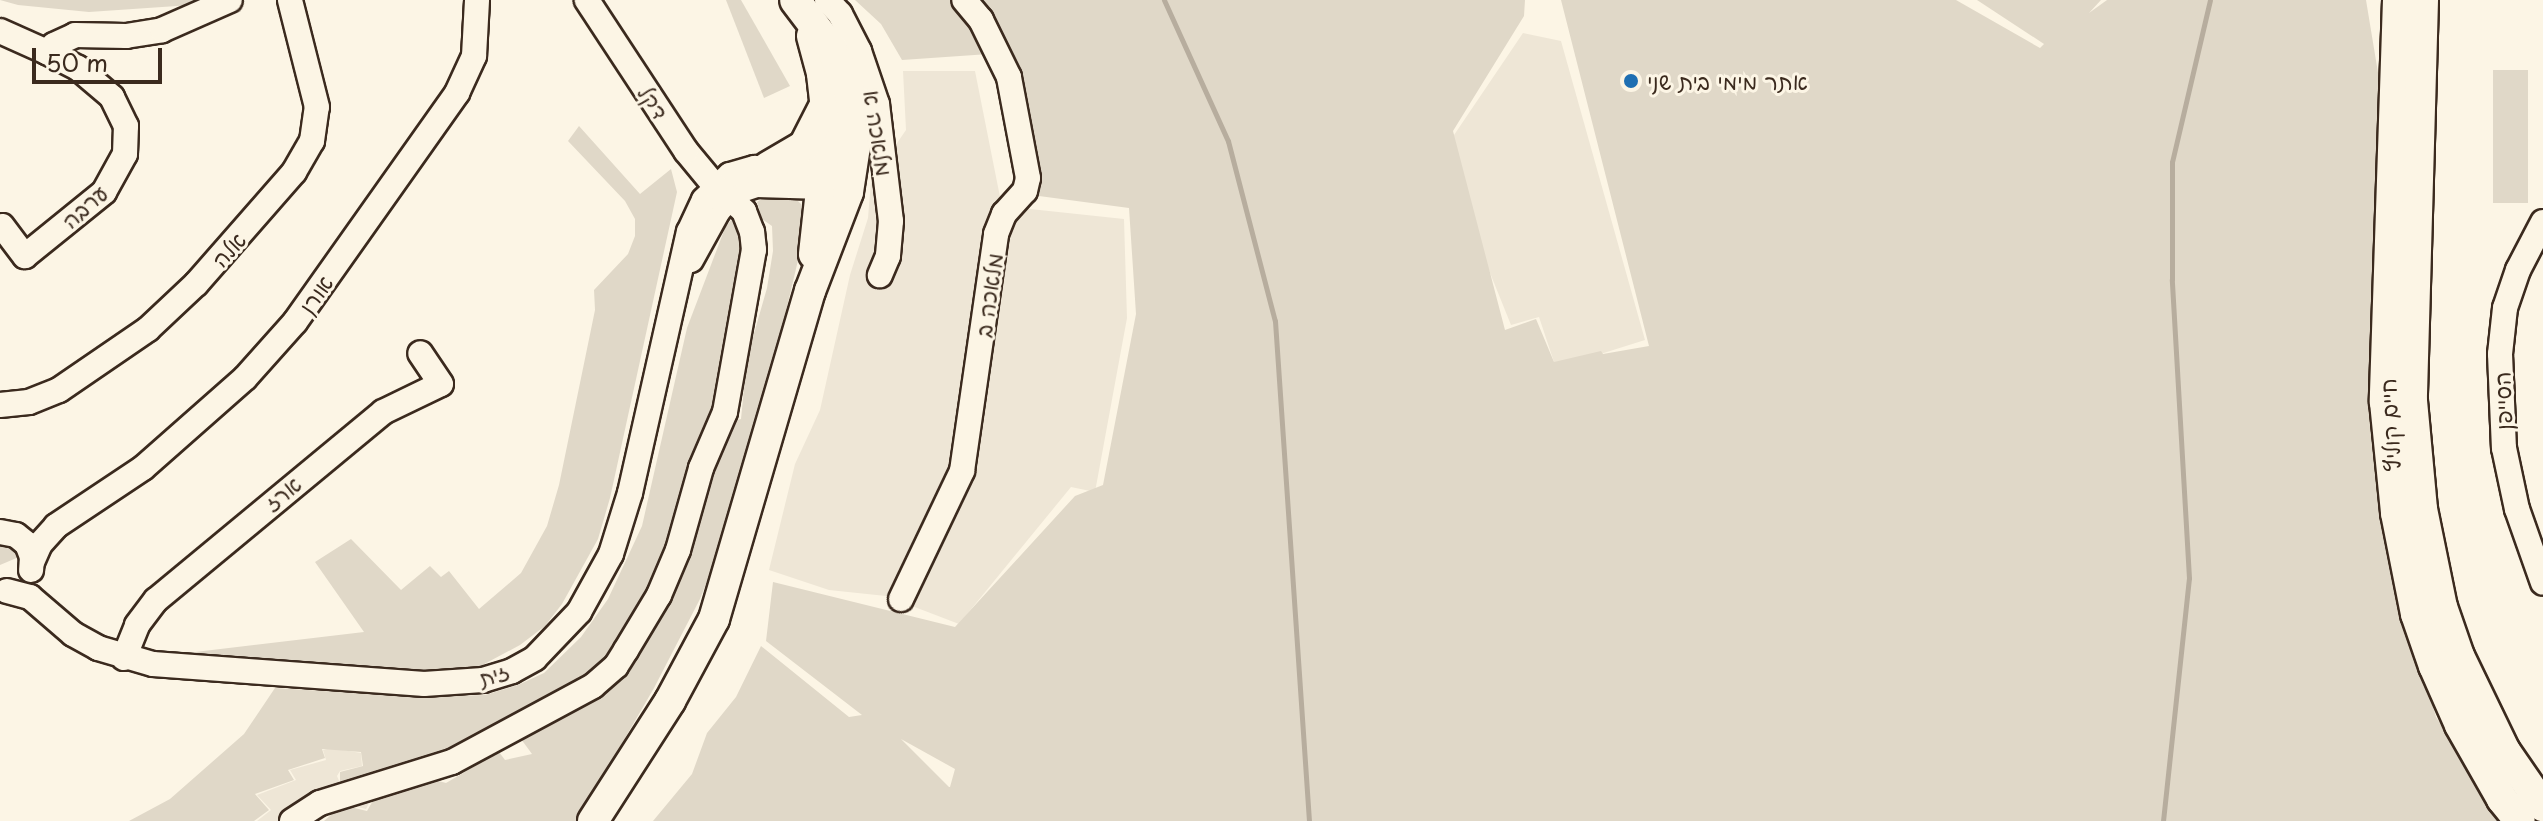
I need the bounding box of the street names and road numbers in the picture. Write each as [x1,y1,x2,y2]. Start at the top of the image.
street label: דקל [633,80,675,124]
street label: מלאכה א [859,88,899,178]
street label: ערבה [56,179,112,233]
street label: אלה [206,226,250,272]
street label: מלאכה ב [969,251,1007,339]
street label: אורן [293,270,337,318]
street label: הסייפן [2488,371,2516,431]
street label: חיים קוליץ [2373,378,2405,472]
street label: ארז [258,470,306,516]
street label: זית [476,657,512,691]

